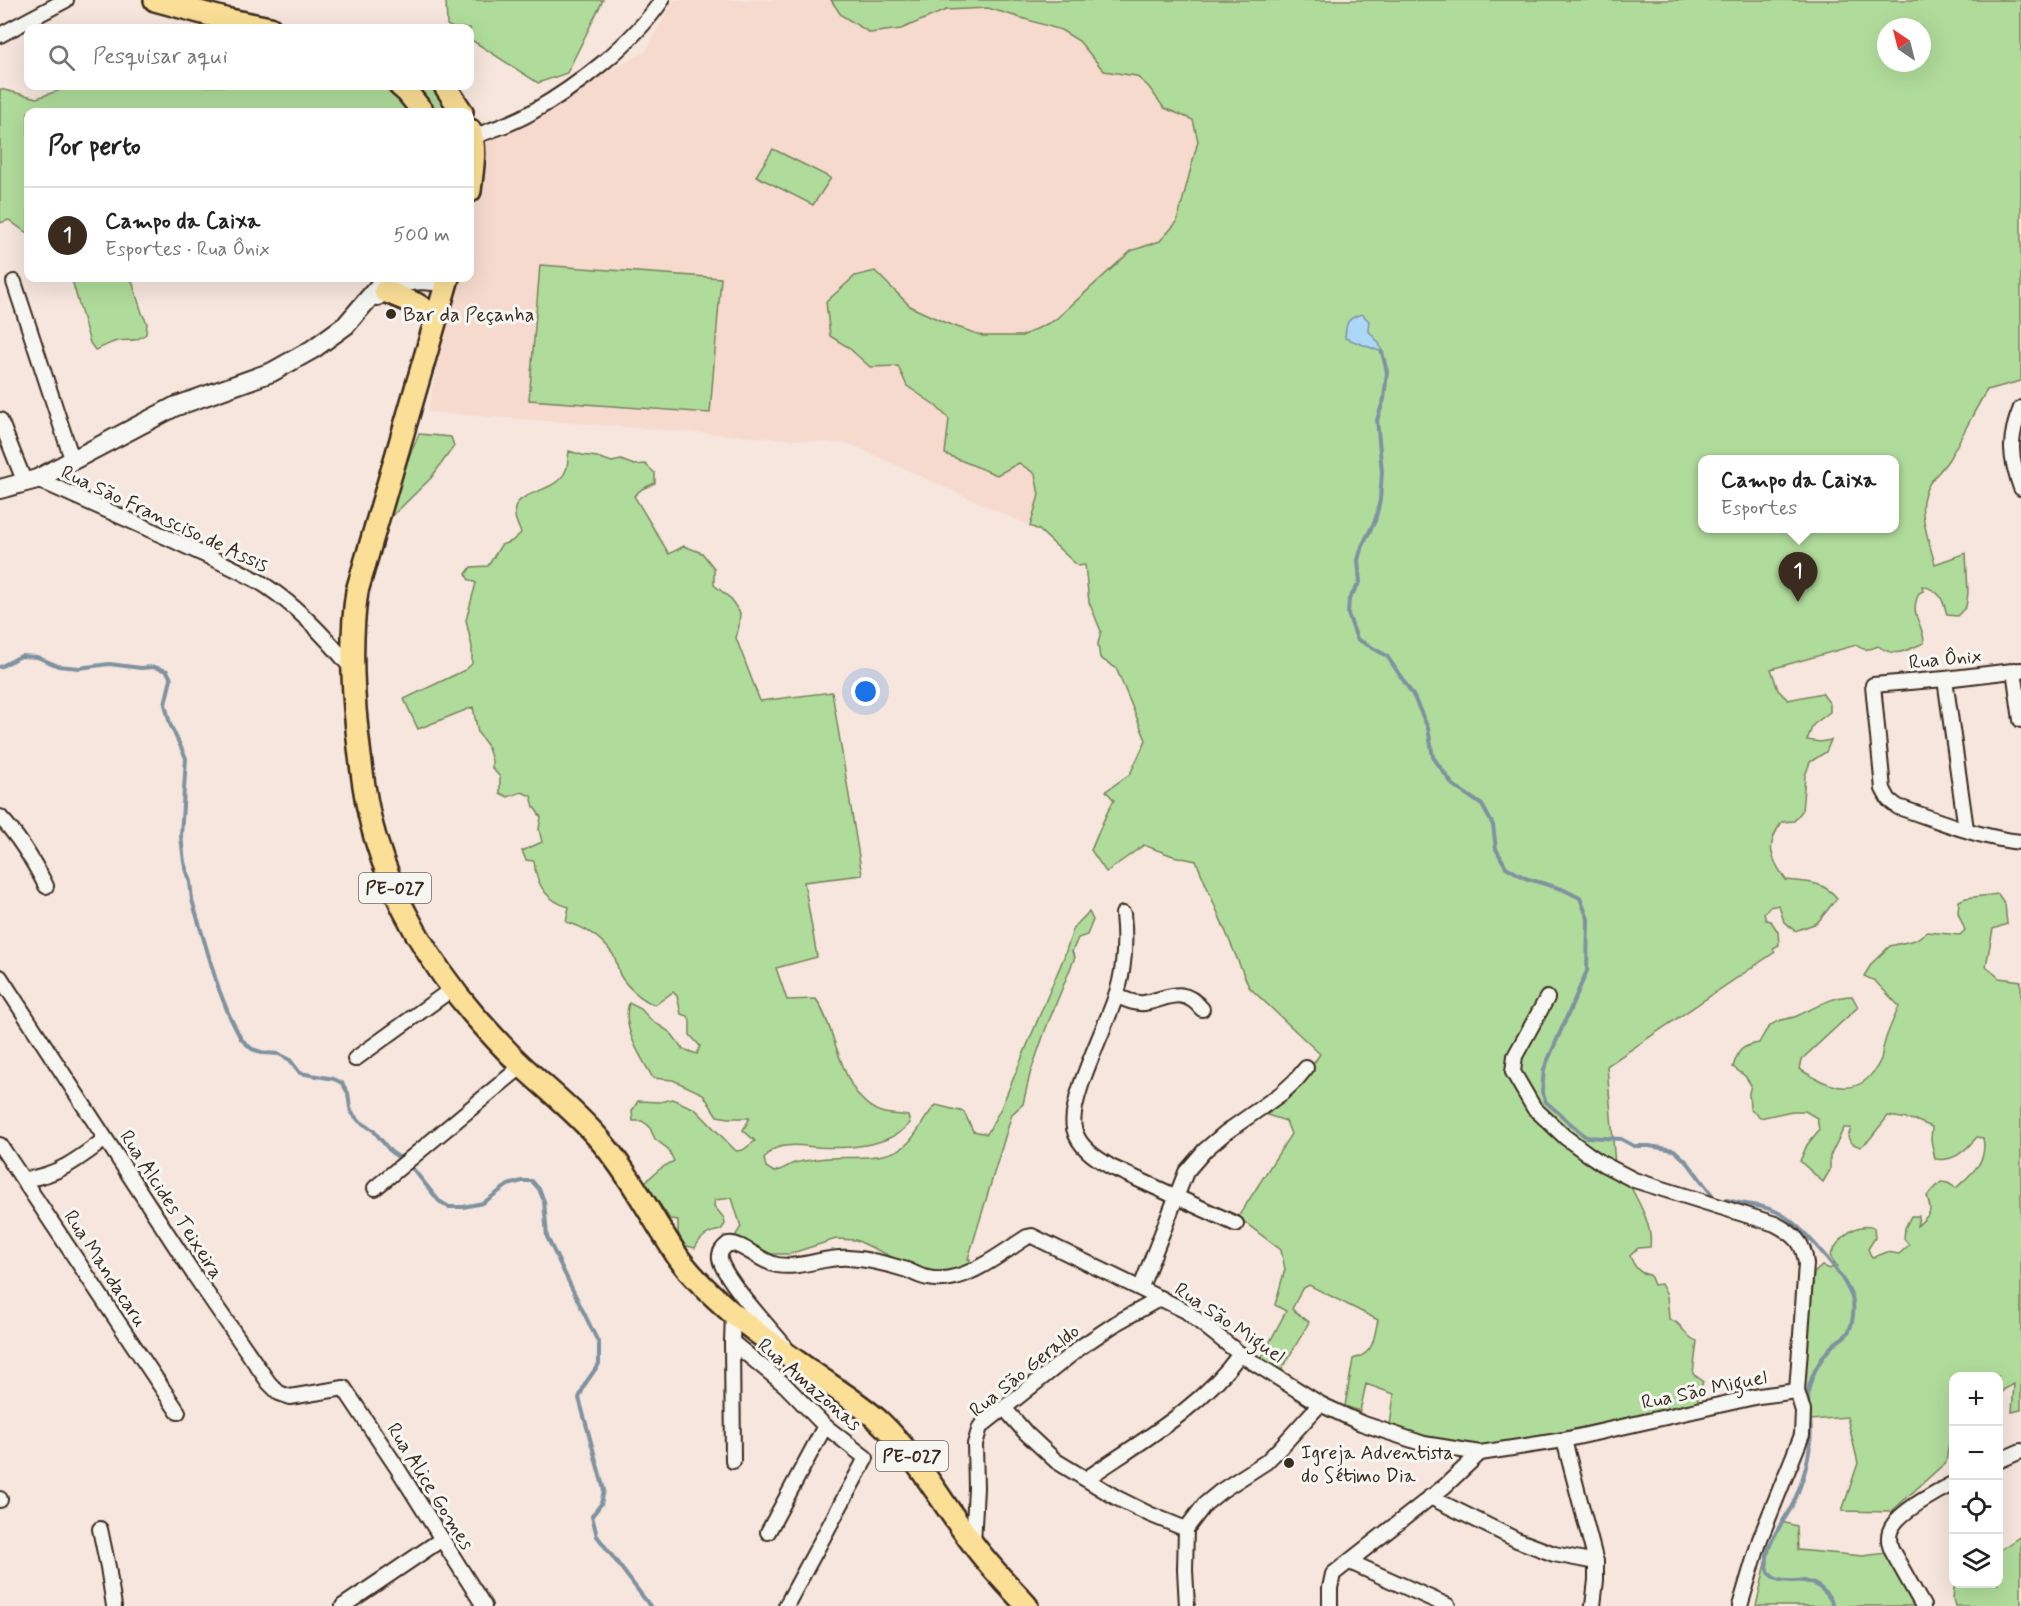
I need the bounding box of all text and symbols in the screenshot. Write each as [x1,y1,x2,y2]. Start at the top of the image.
north arrow [1877,18,1931,72]
search box [24,24,474,90]
icon: search [45,41,78,74]
text: Pesquisar aqui [93,43,228,71]
text: Por perto [48,130,141,164]
text: Campo da Caixa [105,208,260,236]
text: 1 [63,222,72,249]
text: 500 m [393,222,450,249]
text: Esportes · Rua Ônix [105,236,270,263]
place label: Bar da Peçanha [403,302,535,329]
marker: Bar da Peçanha [384,307,398,321]
popup [1698,455,1899,533]
street label: Rua São Fransciso de Assis [56,459,273,579]
text: Campo da Caixa [1721,467,1876,495]
text: Esportes [1721,495,1797,522]
pin: 1 [1778,552,1818,602]
street label: Rua Ônix [1907,642,1983,677]
your location [851,677,880,706]
road number: PE-027 [359,873,431,903]
street label: Rua Alcides Teixeira [112,1125,229,1285]
street label: Rua Mandacaru [57,1205,153,1333]
street label: Rua São Miguel [1168,1276,1290,1372]
street label: Rua São Geraldo [964,1318,1086,1424]
street label: Rua Amazonas [751,1332,867,1438]
street label: Rua São Miguel [1639,1364,1770,1419]
map controls [1949,1372,2003,1588]
button: + [1949,1372,2003,1426]
street label: Rua Alice Gomes [380,1418,480,1556]
button: − [1949,1426,2003,1480]
place label: Igreja Adventista do Sétimo Dia [1301,1440,1454,1490]
road number: PE-027 [876,1441,948,1471]
marker: Igreja Adventista do Sétimo Dia [1282,1456,1296,1470]
button: locate [1949,1480,2003,1534]
button: layers [1949,1534,2003,1588]

